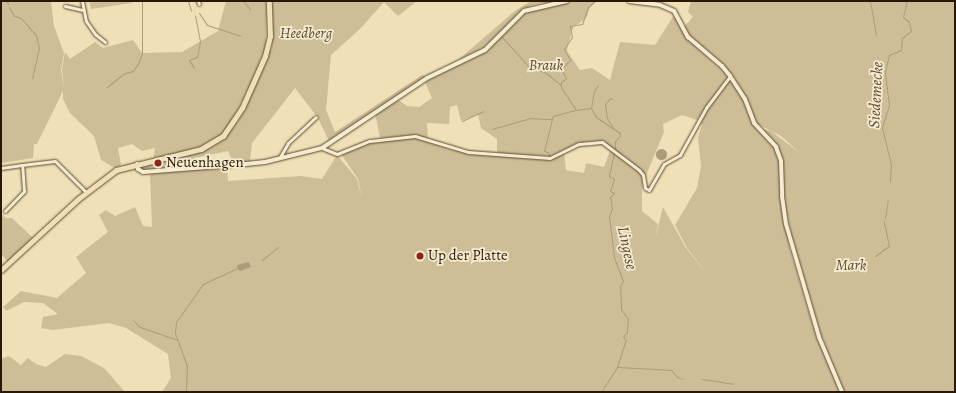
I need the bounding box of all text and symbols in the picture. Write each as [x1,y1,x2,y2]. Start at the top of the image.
park label: Heedberg [280,25,332,43]
park label: Brauk [529,57,563,75]
water label: Siedemecke [865,61,887,129]
place label: Neuenhagen [166,154,244,172]
marker: Neuenhagen [153,158,163,168]
water label: Lingese [613,225,641,271]
place label: Up der Platte [428,247,508,265]
marker: Up der Platte [415,251,425,261]
park label: Mark [836,257,866,275]

